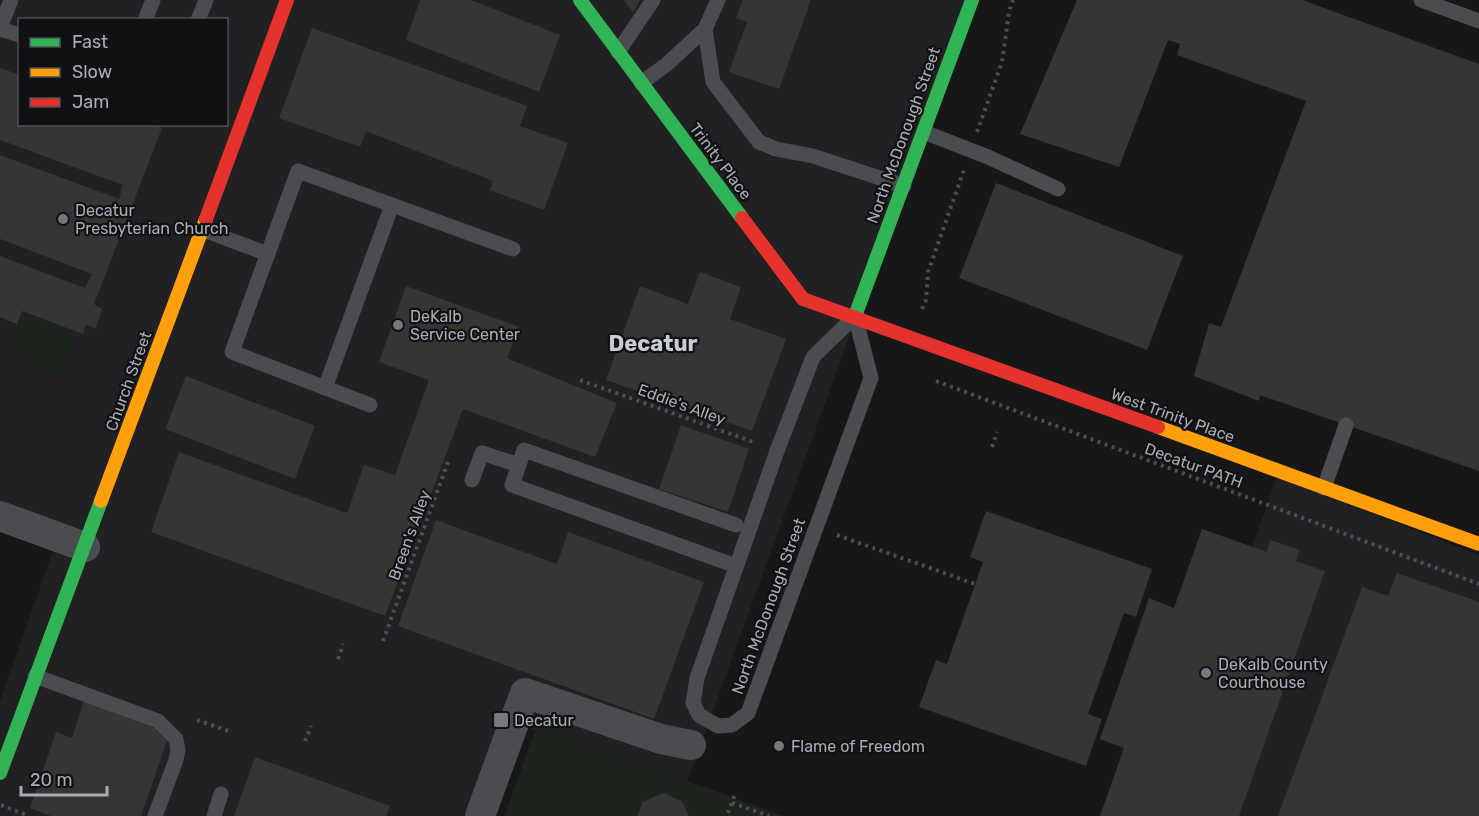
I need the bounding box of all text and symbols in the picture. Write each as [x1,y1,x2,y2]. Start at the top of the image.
legend [18,18,228,126]
text: Fast [72,31,108,53]
street label: North McDonough Street [863,45,944,226]
text: Slow [72,61,112,83]
text: Jam [72,91,109,113]
street label: Trinity Place [686,119,756,203]
place label: Decatur Presbyterian Church [75,201,229,238]
marker: Decatur Presbyterian Church [56,212,70,226]
place label: DeKalb Service Center [410,307,520,344]
marker: DeKalb Service Center [391,318,405,332]
street label: Church Street [102,329,155,434]
district label: Decatur [608,330,698,357]
street label: Eddie's Alley [635,380,728,429]
street label: West Trinity Place [1108,384,1237,447]
street label: Decatur PATH [1142,439,1245,492]
street label: Breen's Alley [384,487,435,583]
street label: North McDonough Street [728,516,809,697]
place label: DeKalb County Courthouse [1218,655,1328,692]
marker: DeKalb County Courthouse [1199,666,1213,680]
marker: Decatur [492,711,510,729]
place label: Decatur [514,711,574,730]
place label: Flame of Freedom [791,737,925,756]
marker: Flame of Freedom [772,739,786,753]
scale bar [21,759,106,797]
text: 20 m [30,769,72,791]

